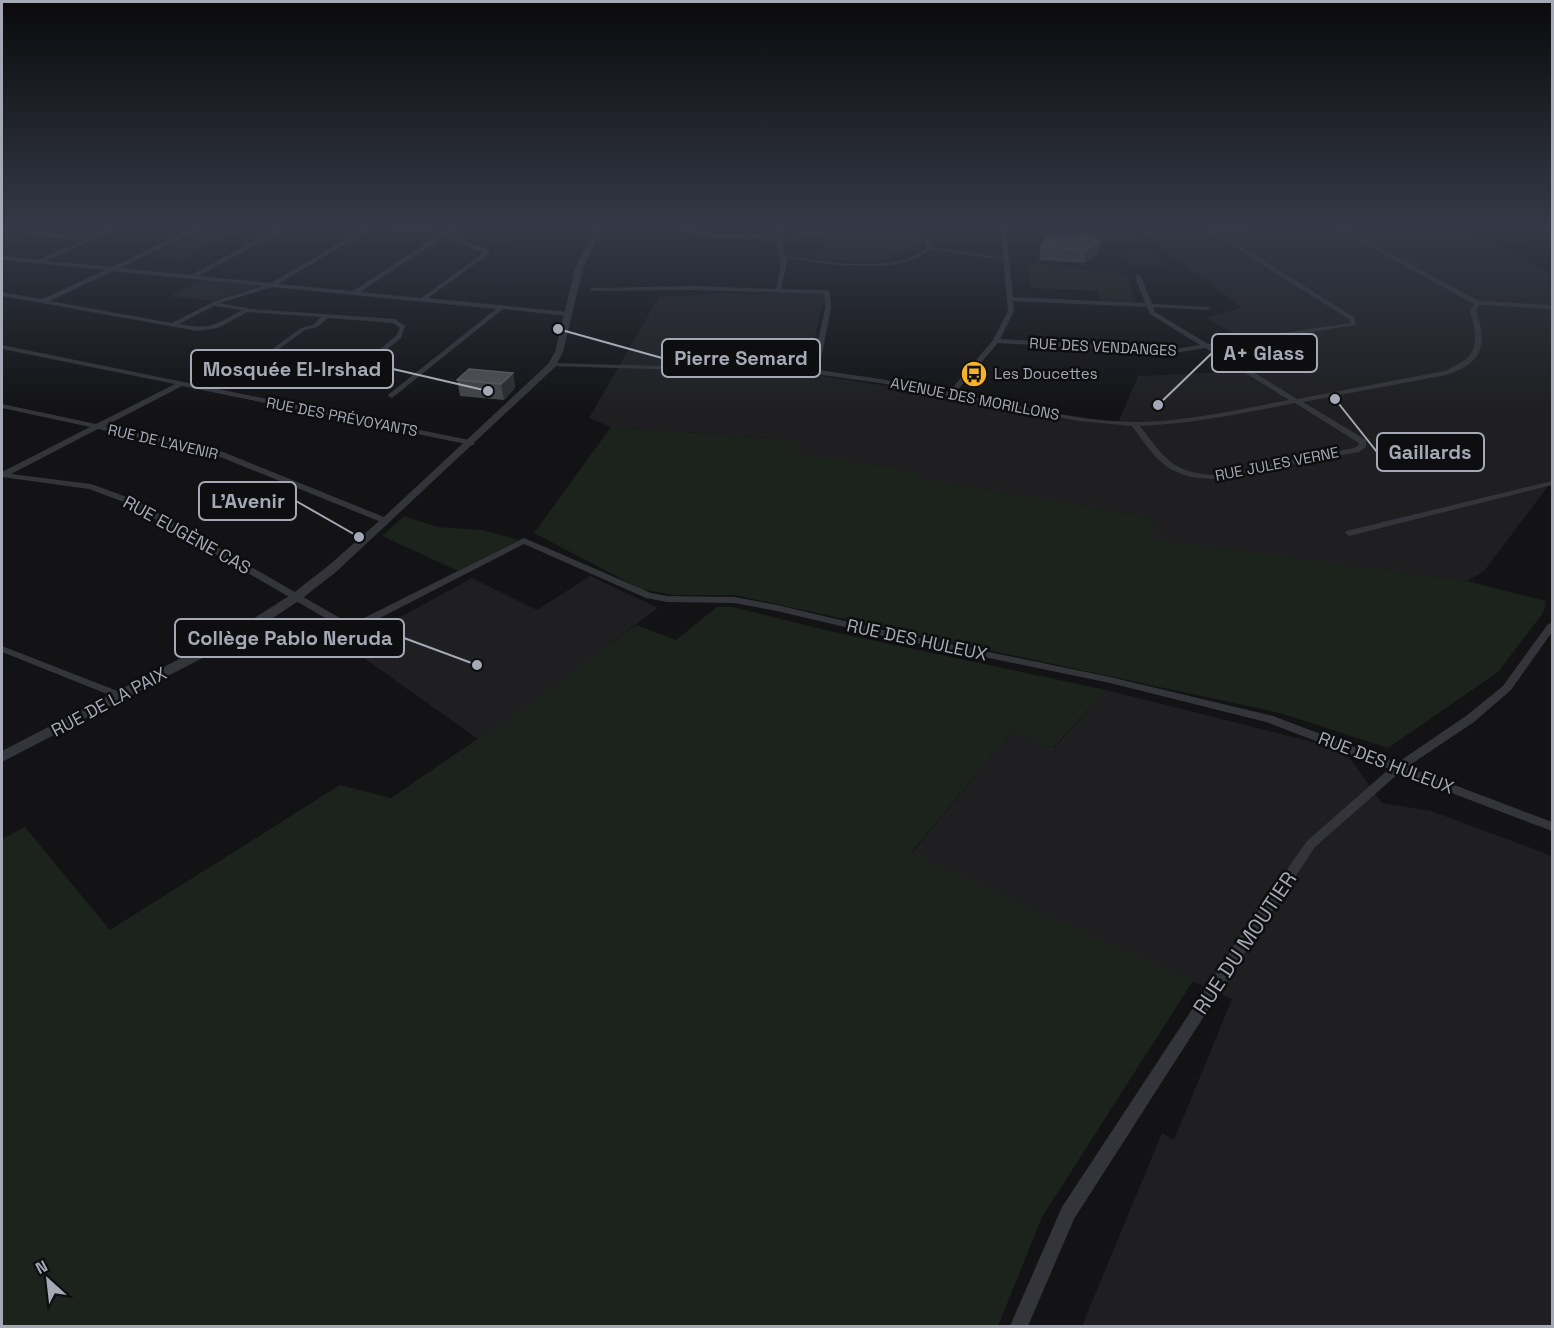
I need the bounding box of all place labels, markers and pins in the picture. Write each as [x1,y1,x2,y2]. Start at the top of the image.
callout: A+ Glass [1212,334,1317,372]
callout: Pierre Semard [662,339,820,377]
callout: Mosquée El-Irshad [191,350,393,388]
bus stop icon: Les Doucettes [959,359,989,389]
place label: Les Doucettes [994,364,1098,383]
callout: Gaillards [1377,433,1484,471]
callout: L'Avenir [199,482,296,520]
callout: Collège Pablo Neruda [175,619,404,657]

